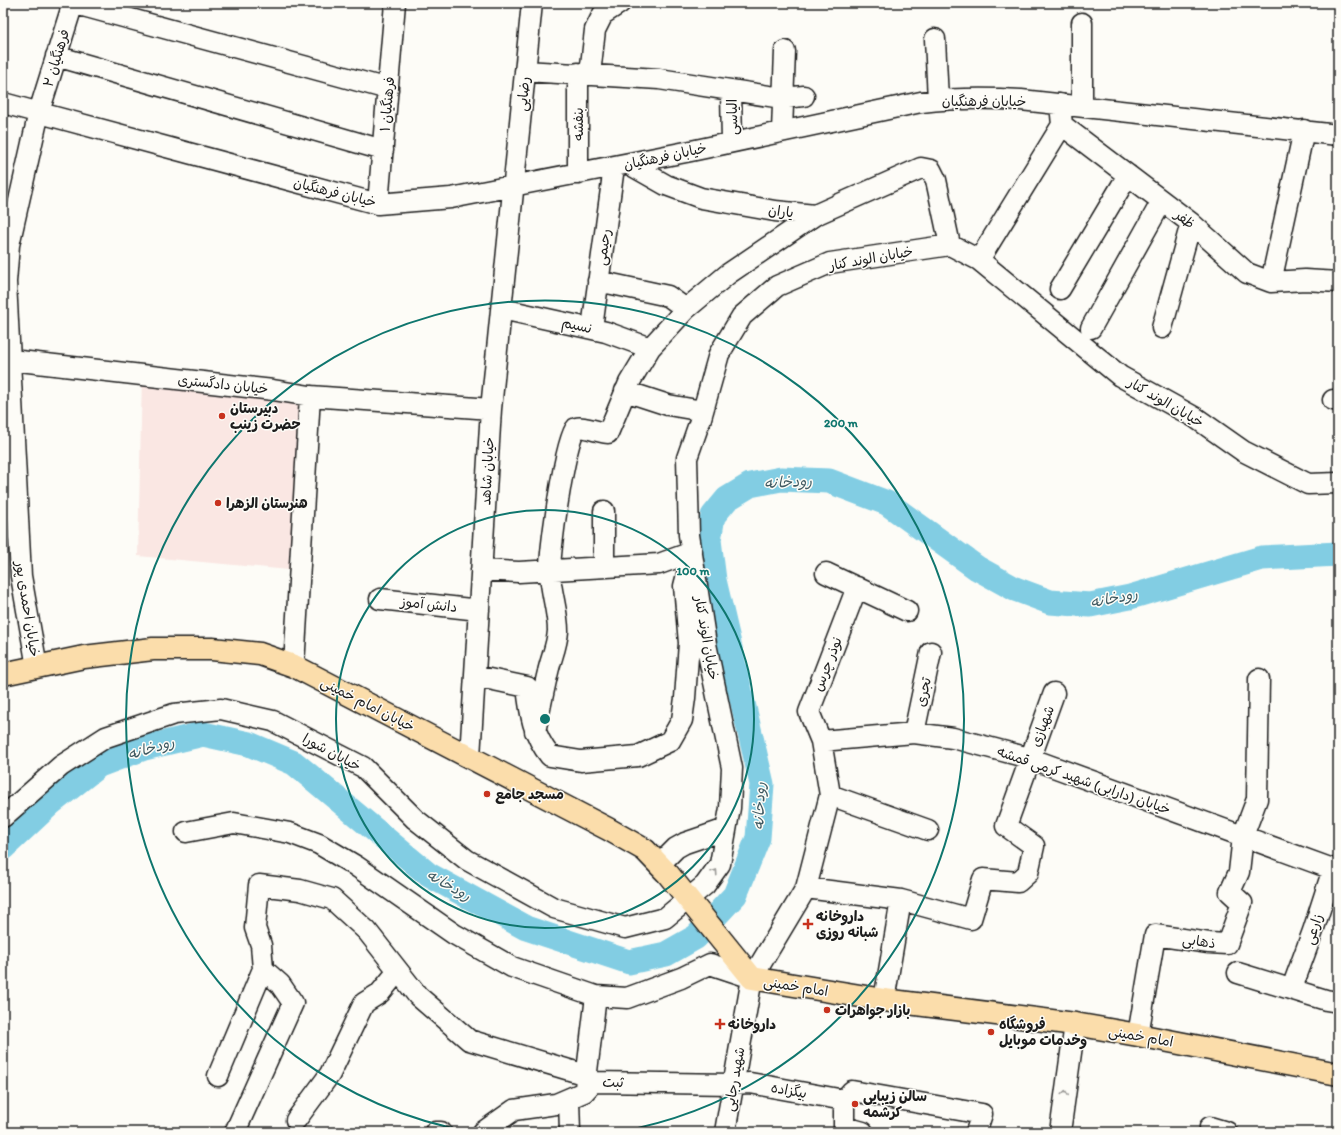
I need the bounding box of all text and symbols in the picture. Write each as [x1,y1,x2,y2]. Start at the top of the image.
street label: فرهنگیان ۲ [40,27,73,89]
street label: فرهنگیان ۱ [377,76,398,132]
street label: رضایی [514,76,533,112]
street label: خیابان فرهنگیان [942,93,1026,110]
street label: الیاسی [724,99,741,135]
street label: بنفشه [570,107,587,141]
street label: خیابان فرهنگیان [622,139,708,174]
street label: خیابان فرهنگیان [292,174,378,211]
street label: یاران [767,201,795,222]
street label: ظفر [1170,206,1198,233]
street label: رحیمی [593,228,614,266]
street label: خیابان الوند کنار [827,243,914,274]
street label: نسیم [560,314,594,339]
street label: خیابان دادگستری [177,371,269,398]
street label: خیابان الوند کنار [1124,373,1207,431]
place label: دبیرستان حضرت زینب [230,400,301,433]
marker: دبیرستان حضرت زینب [217,411,227,421]
text: 200 m [824,416,859,430]
street label: خیابان شاهد [477,436,498,506]
water label: رودخانه [764,472,813,492]
place label: هنرستان الزهرا [226,495,308,512]
marker: هنرستان الزهرا [213,498,223,508]
street label: خیابان احمدی پور [10,559,43,658]
text: 100 m [676,564,710,578]
water label: رودخانه [1089,585,1139,611]
street label: دانش آموز [399,593,458,616]
street label: خیابان الوند کنار [691,594,722,681]
street label: نوذر چرس [809,635,847,694]
street label: خیابان امام خمینی [317,673,418,737]
street label: تجری [912,675,935,708]
street label: شهبازی [1027,703,1058,749]
centre of rings [538,712,552,726]
street label: خیابان شورا [300,730,364,775]
water label: رودخانه [126,733,177,763]
street label: خیابان (دارابی) شهید کرمی قمشه [995,743,1173,818]
water label: رودخانه [749,782,769,830]
place label: مسجد جامع [495,786,564,804]
marker: مسجد جامع [482,789,492,799]
water label: رودخانه [424,865,474,905]
one-way arrow [710,869,718,876]
place label: داروخانه شبانه روزی [816,908,878,941]
street label: زارعی [1301,912,1326,947]
marker: داروخانه شبانه روزی [803,919,813,929]
street label: ذهابی [1181,931,1217,952]
street label: امام خمینی [762,973,829,1002]
place label: بازار جواهرات [835,1002,910,1020]
marker: بازار جواهرات [822,1005,832,1015]
place label: فروشگاه وخدمات موبایل [999,1015,1087,1050]
place label: داروخانه [728,1016,776,1034]
marker: داروخانه [715,1019,725,1029]
street label: امام خمینی [1107,1022,1175,1053]
marker: فروشگاه وخدمات موبایل [986,1027,996,1037]
street label: شهید رجایی [720,1046,749,1113]
street label: ثبت [602,1074,625,1091]
street label: بیگزاده [769,1079,808,1102]
place label: سالن زیبایی کرشمه [863,1088,927,1121]
one-way arrow [1060,1090,1069,1096]
marker: سالن زیبایی کرشمه [850,1099,860,1109]

